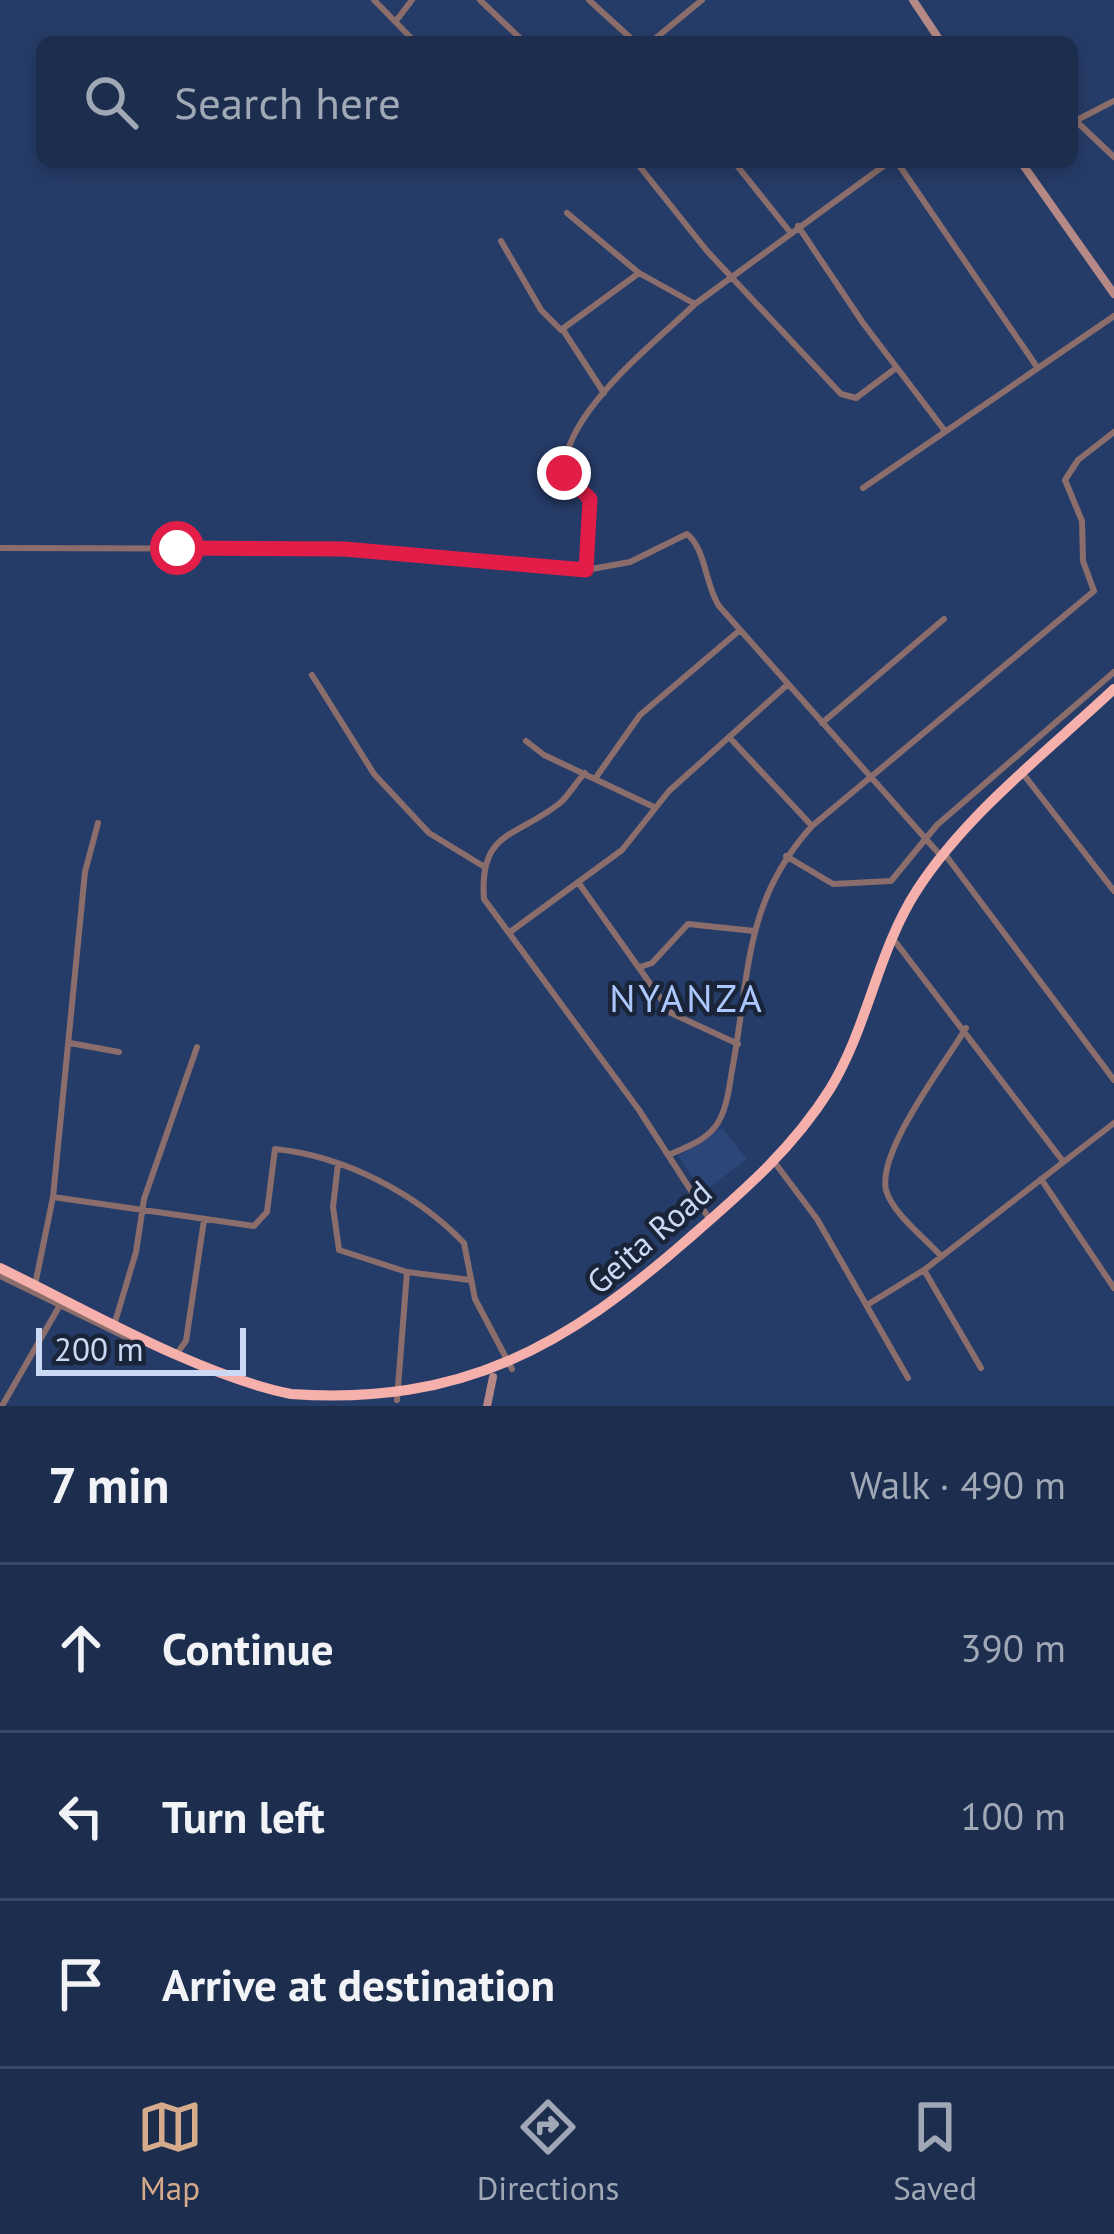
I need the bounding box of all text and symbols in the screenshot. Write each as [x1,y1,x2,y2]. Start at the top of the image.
search box [36,36,1078,168]
icon: search [78,69,144,135]
text: Search here [174,73,401,131]
route end [537,446,591,500]
route start [150,521,204,575]
district label: NYANZA [609,972,765,1023]
street label: Geita Road [577,1171,720,1303]
scale bar [36,1322,246,1375]
text: 200 m [54,1327,144,1370]
text: 7 min [48,1451,170,1517]
text: Walk · 490 m [850,1459,1066,1510]
icon: ahead [48,1615,114,1681]
text: Continue [162,1619,334,1677]
text: 390 m [960,1622,1066,1673]
icon: left [48,1783,114,1849]
text: Turn left [162,1787,325,1845]
text: 100 m [960,1790,1066,1841]
icon: arrive [48,1951,114,2017]
text: Arrive at destination [162,1955,555,2013]
tab: Map [137,2094,203,2209]
tab: Directions [477,2094,619,2209]
tab: Saved [893,2094,977,2209]

